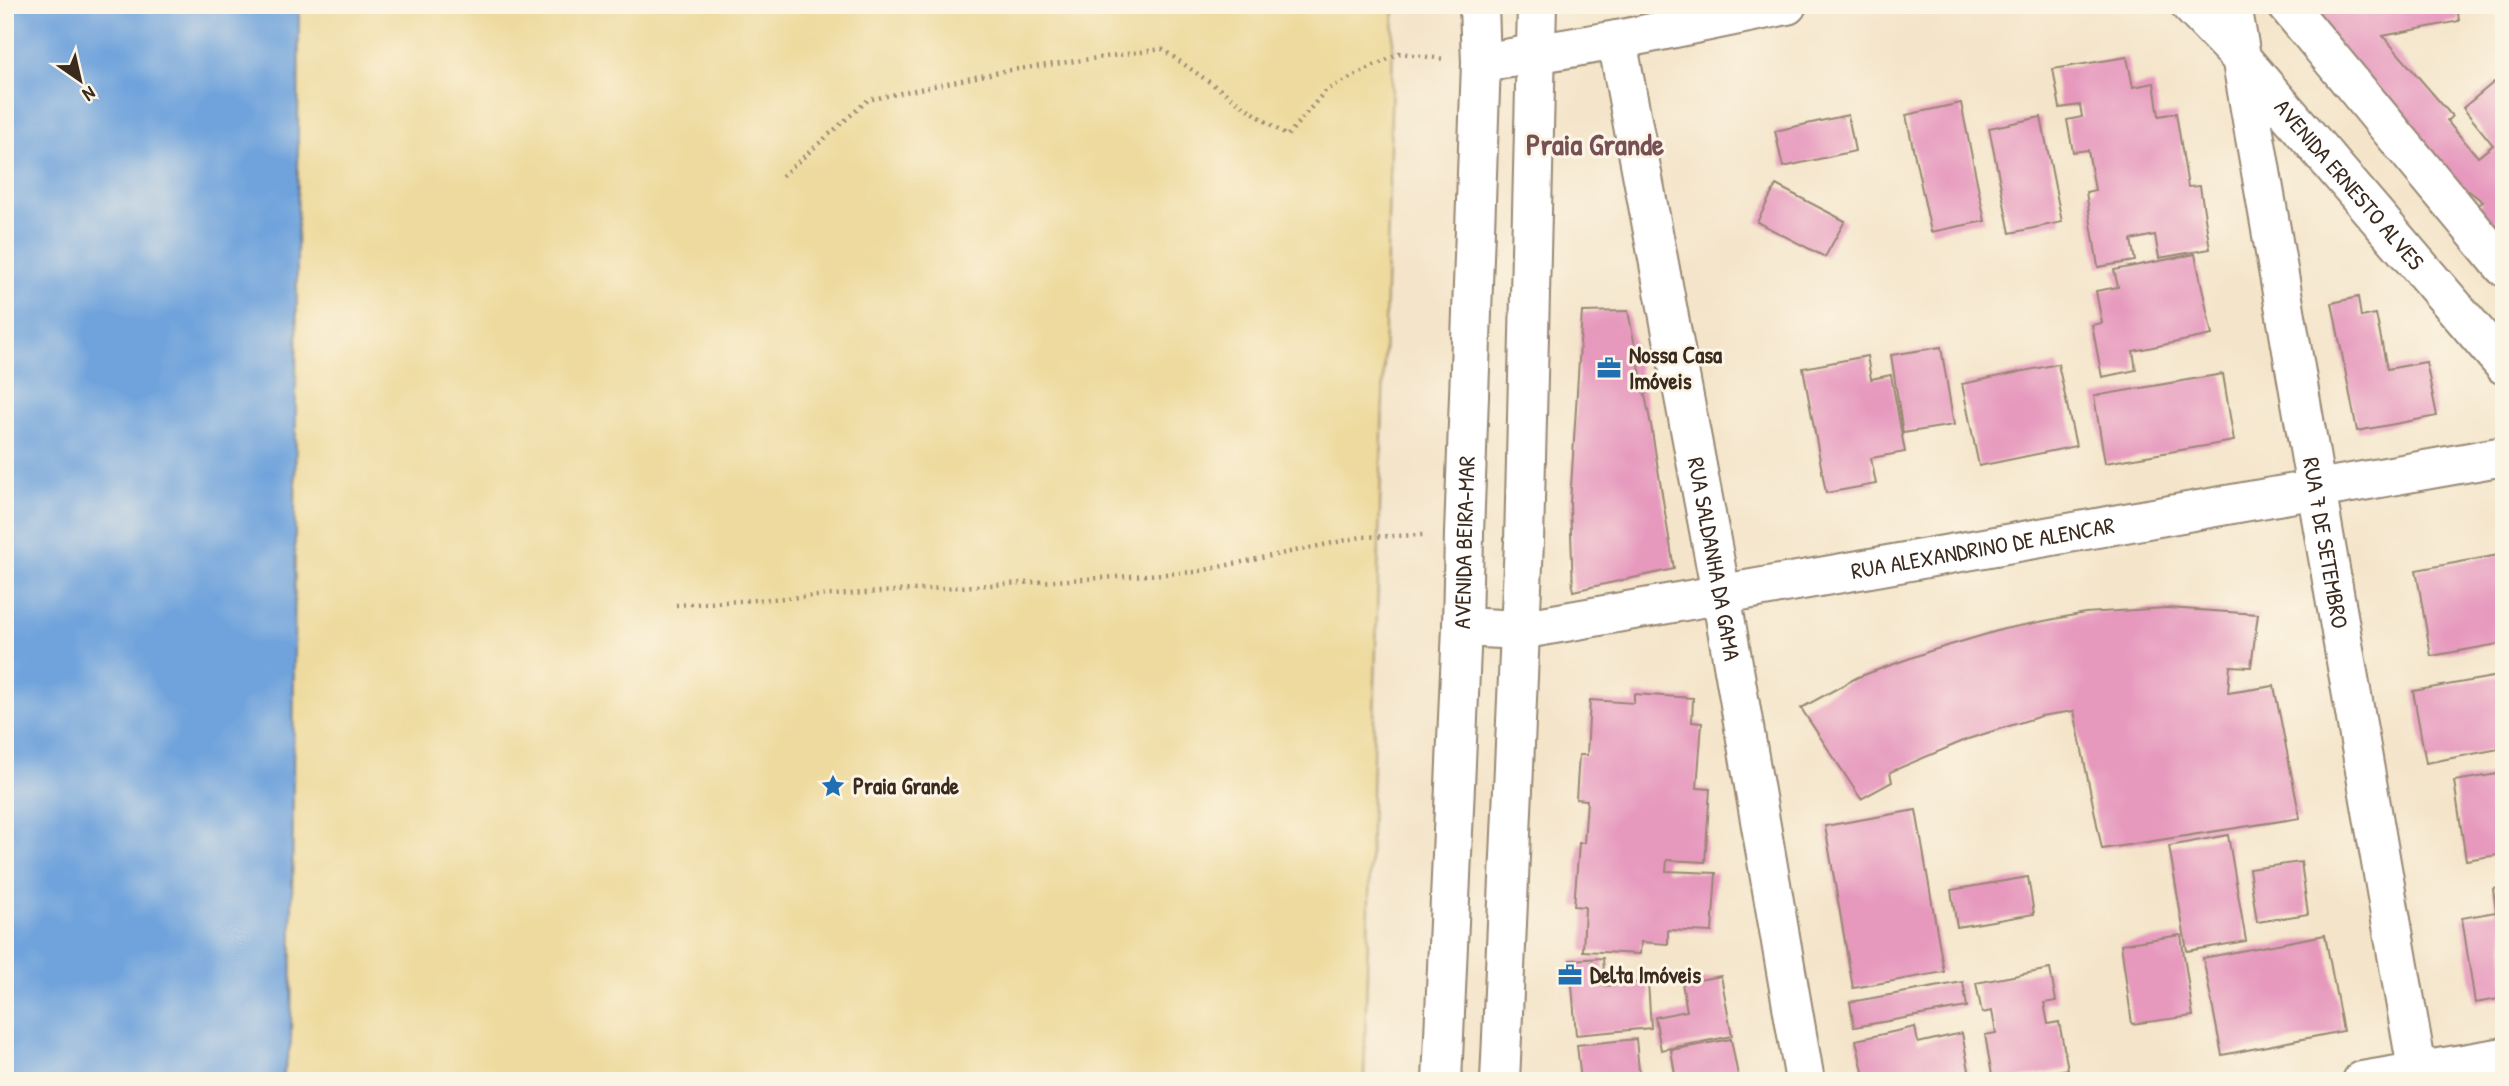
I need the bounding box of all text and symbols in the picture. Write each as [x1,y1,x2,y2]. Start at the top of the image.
north arrow [46,46,116,116]
text: N [78,80,101,108]
street label: AVENIDA ERNESTO ALVES [2268,92,2432,276]
district label: Praia Grande [1526,124,1664,164]
place label: Nossa Casa Imóveis [1629,339,1722,396]
office icon: Nossa Casa Imóveis [1595,354,1623,382]
street label: AVENIDA BEIRA-MAR [1446,455,1482,629]
street label: RUA SALDANHA DA GAMA [1681,455,1748,663]
street label: RUA 7 DE SETEMBRO [2296,455,2356,631]
street label: RUA ALEXANDRINO DE ALENCAR [1849,509,2117,586]
place label: Praia Grande [853,770,960,801]
place icon: Praia Grande [819,772,847,800]
place label: Delta Imóveis [1590,959,1701,990]
office icon: Delta Imóveis [1556,961,1584,989]

